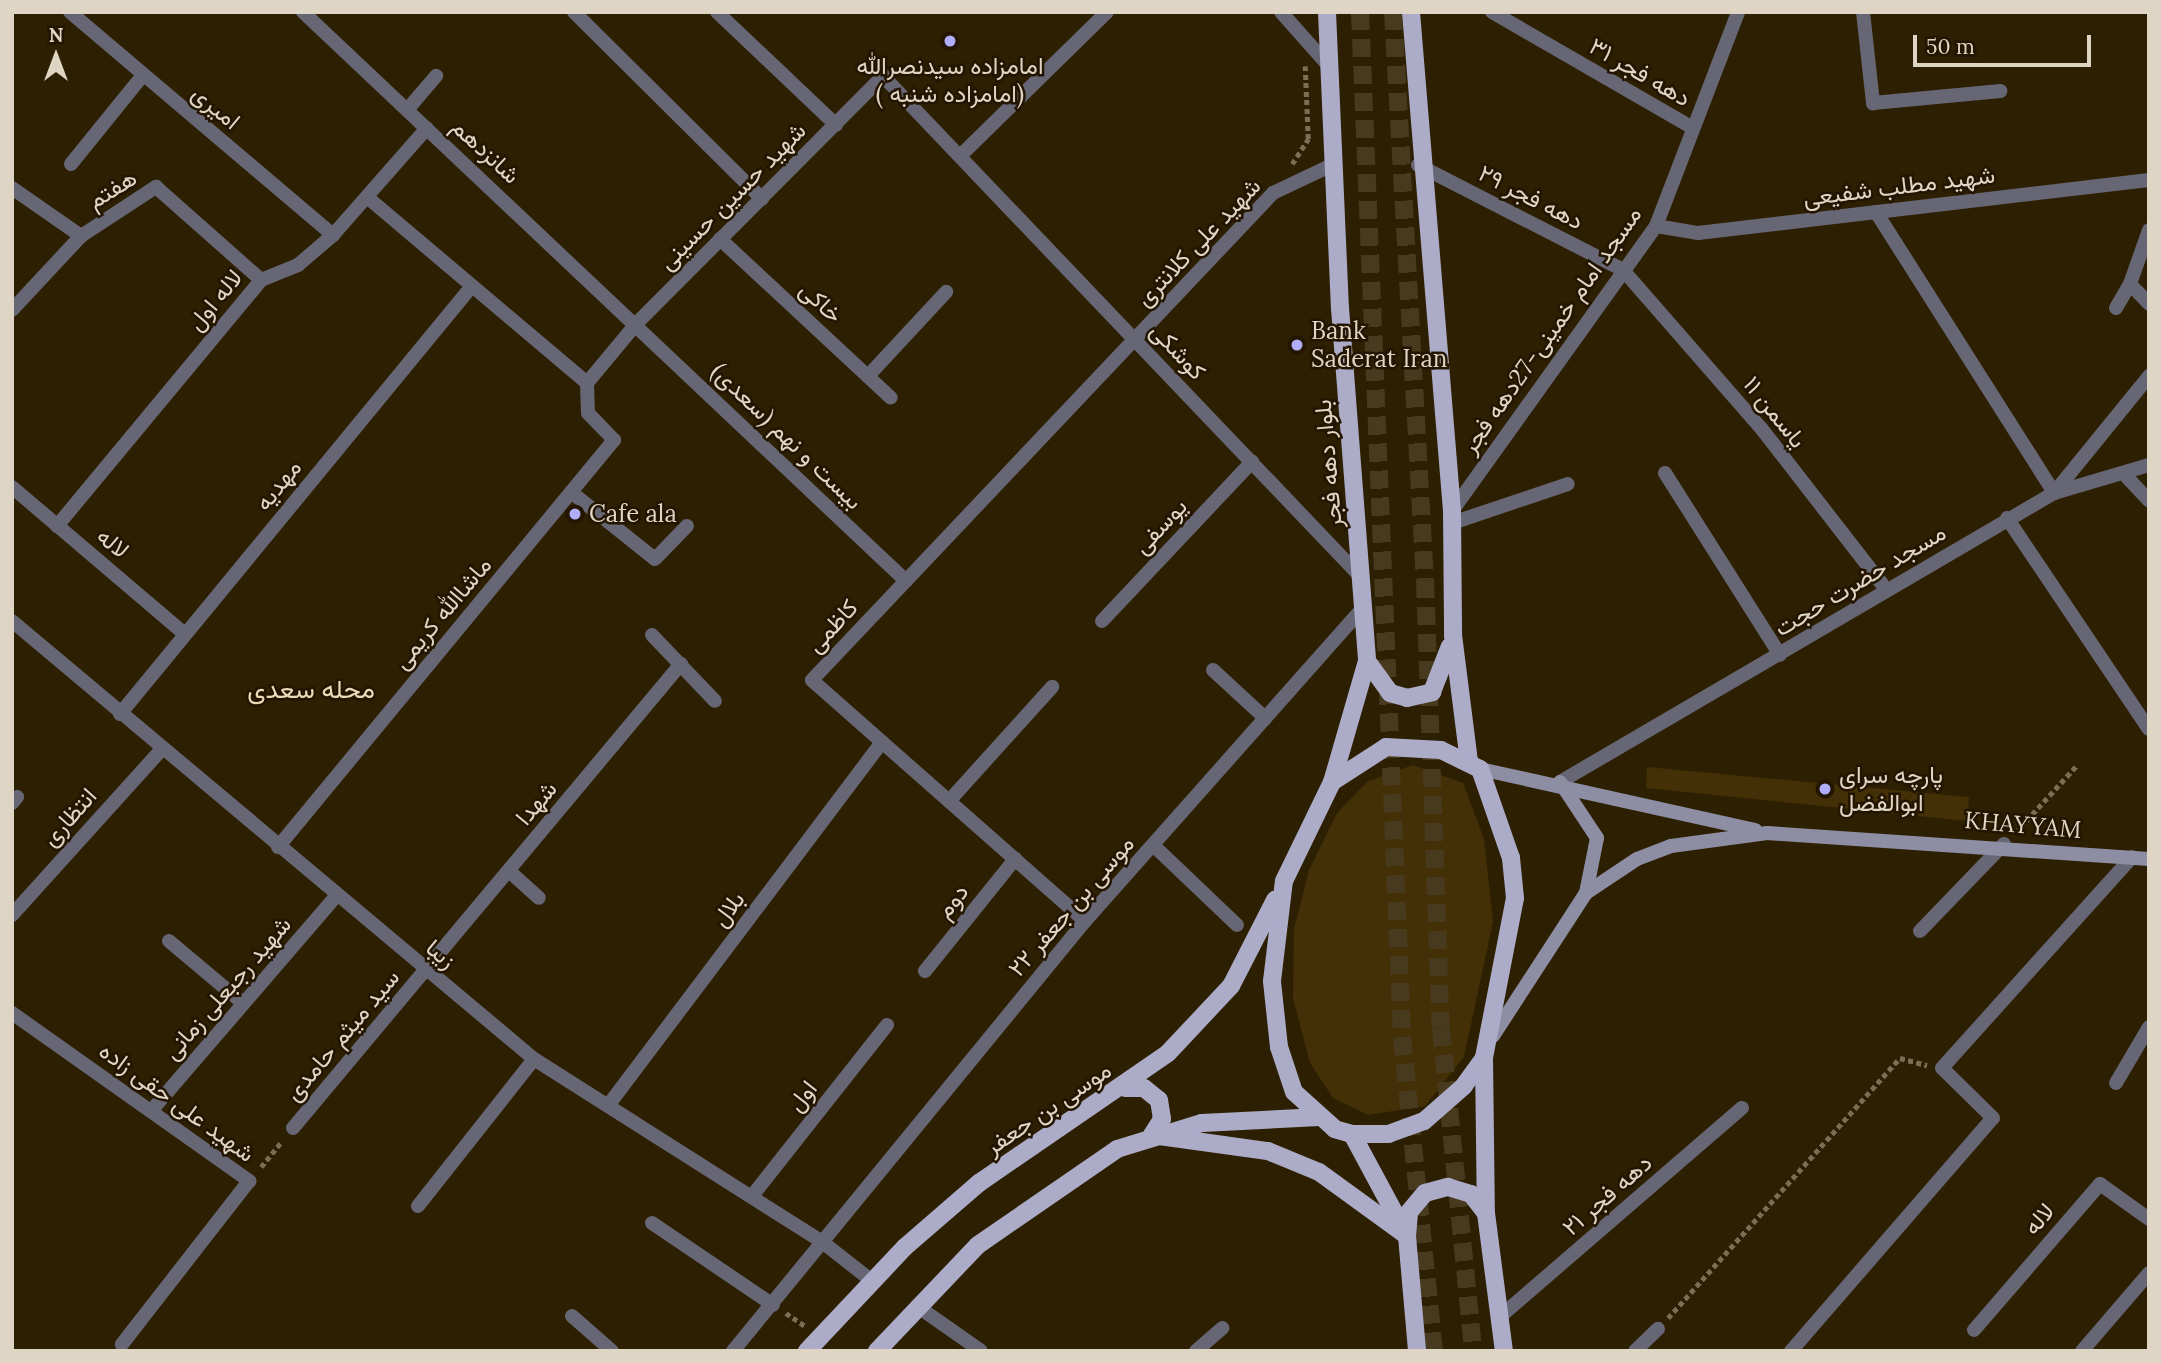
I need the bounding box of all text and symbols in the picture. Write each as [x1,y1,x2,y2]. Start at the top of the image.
north arrow [21,21,91,91]
scale bar [1916,21,2094,65]
text: N [49,23,63,47]
street label: دهه فجر ۳۱ [1584,31,1696,113]
marker: امامزاده سیدنصرالله ( امامزاده شنبه) [942,33,958,49]
text: 50 m [1926,33,1975,60]
place label: امامزاده سیدنصرالله ( امامزاده شنبه) [857,52,1043,108]
street label: امیری [186,79,246,135]
street label: شانزدهم [446,112,526,190]
street label: شهید حسین حسینی [652,116,812,276]
street label: دهه فجر ۲۹ [1474,158,1588,236]
street label: شهید مطلب شفیعی [1802,160,1996,212]
street label: هفتم [82,163,142,215]
street label: شهید علی کلانتری [1129,172,1267,312]
street label: مسجد امام خمینی-27دهه فجر [1455,201,1647,459]
street label: لاله اول [181,264,249,336]
street label: خاکی [793,275,849,329]
street label: کوشکی [1144,316,1212,386]
place label: Bank Saderat Iran [1311,317,1447,373]
marker: Bank Saderat Iran [1289,337,1305,353]
street label: بیست و نهم (سعدی) [705,357,869,515]
street label: یاسمن ۱۱ [1737,370,1813,454]
street label: بلوار دهه فجر [1308,398,1348,530]
street label: مهدیه [249,454,307,516]
street label: یوسفی [1127,492,1193,560]
place label: Cafe ala [589,500,677,528]
marker: Cafe ala [567,506,583,522]
street label: مسجد حضرت حجت [1769,518,1951,642]
street label: لاله [91,521,135,565]
street label: ماشاالله کریمی [387,551,497,675]
street label: کاظمی [800,593,864,659]
district label: محله سعدی [247,673,375,705]
place label: پارچه سرای ابوالفضل [1839,761,1943,817]
street label: شهدا [509,775,563,831]
marker: پارچه سرای ابوالفضل [1817,781,1833,797]
street label: انتظاری [35,782,103,852]
street label: KHAYYAM [1963,806,2083,844]
street label: موسی بن جعفر ۲۲ [1002,830,1140,982]
street label: دوم [929,878,975,924]
street label: بلال [705,886,751,932]
street label: شهید رجبعلی زمانی [157,910,297,1066]
street label: زیبا [420,933,462,975]
street label: سید میثم حامدی [279,963,405,1107]
street label: شهید علی حقی زاده [94,1036,260,1168]
street label: موسی بن جعفر [979,1055,1117,1161]
street label: اول [781,1075,823,1117]
street label: دهه فجر ۲۱ [1556,1148,1658,1242]
street label: لاله [2017,1197,2061,1241]

